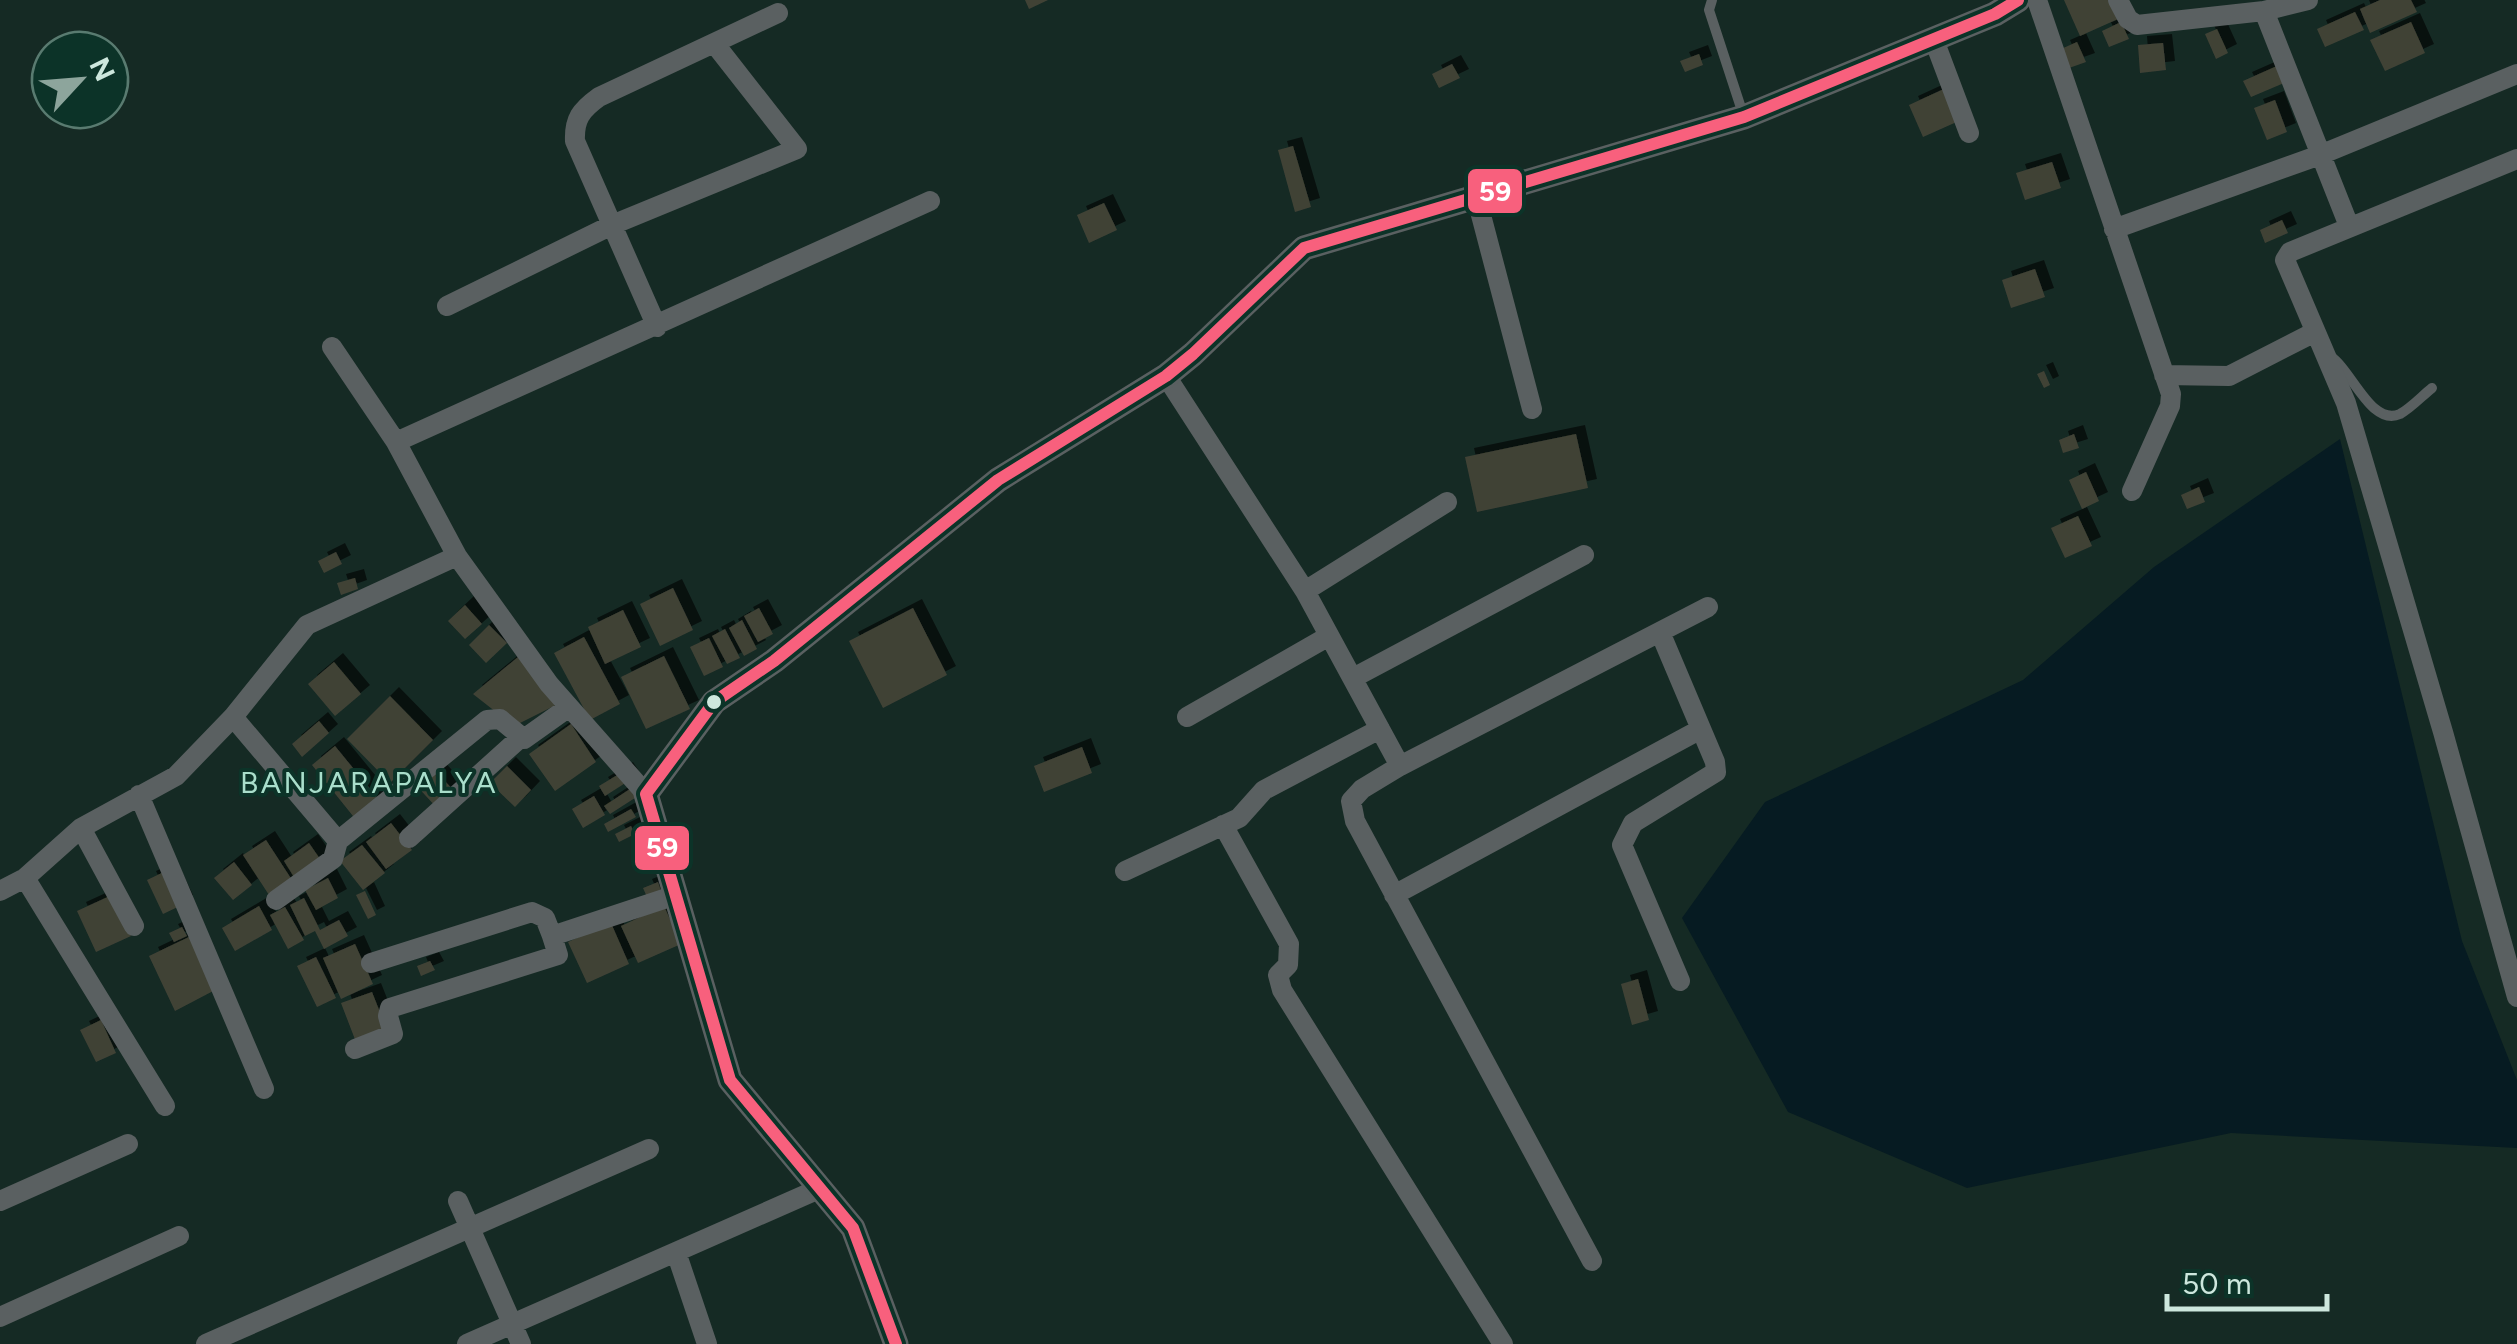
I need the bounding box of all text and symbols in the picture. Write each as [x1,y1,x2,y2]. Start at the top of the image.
north arrow [30,30,130,130]
text: N [82,52,122,86]
line badge: 59 [1466,167,1524,215]
text: 59 [1479,174,1511,208]
unlabelled marker [704,692,724,712]
district label: BANJARAPALYA [240,764,498,801]
line badge: 59 [633,824,691,872]
text: 59 [646,830,678,864]
scale bar [2167,1249,2327,1311]
text: 50 m [2182,1265,2251,1302]

